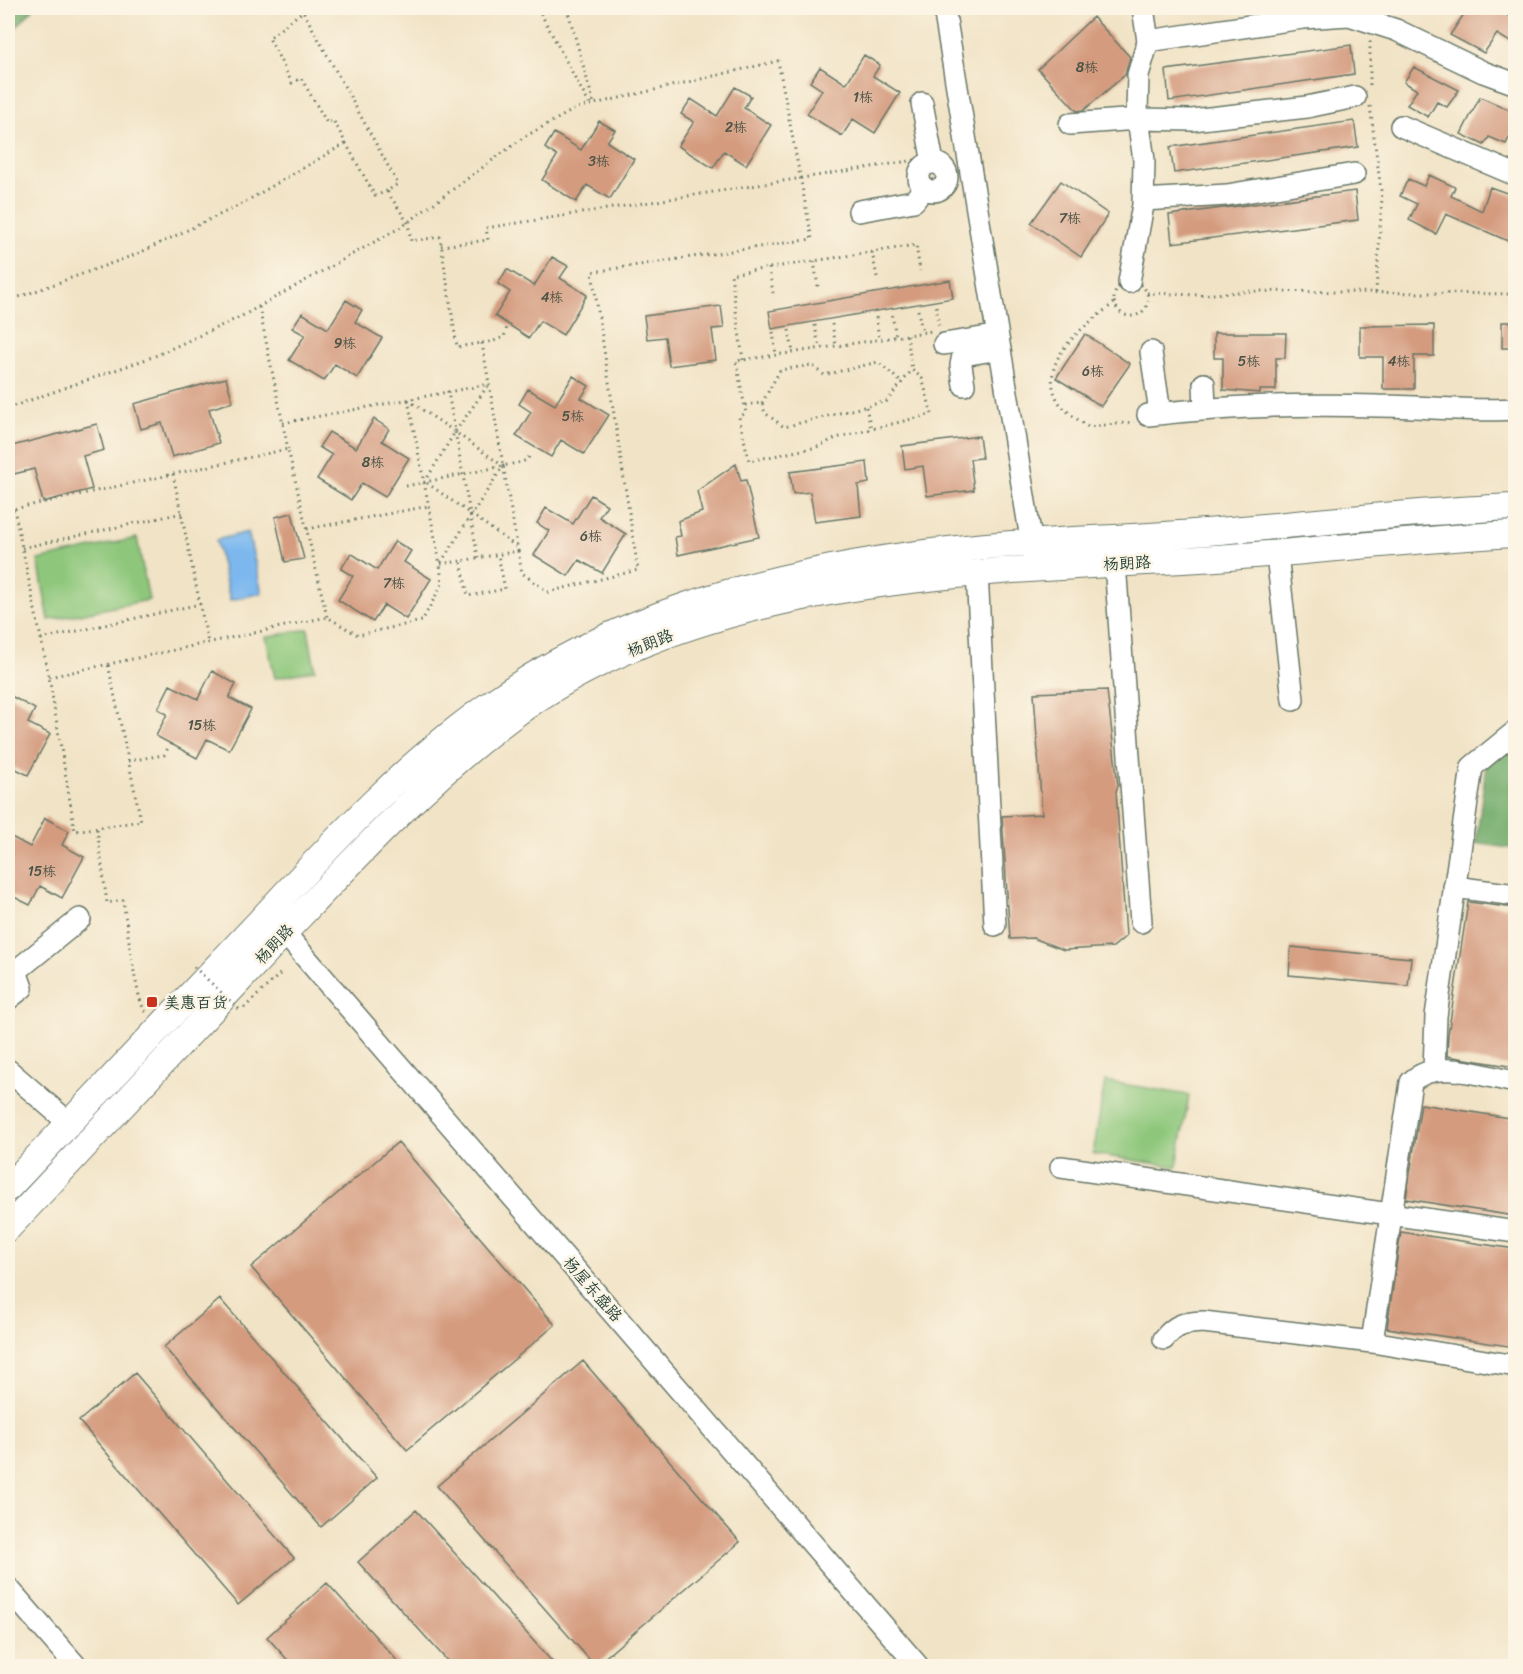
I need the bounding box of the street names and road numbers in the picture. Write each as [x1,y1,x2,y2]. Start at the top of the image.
street label: 杨朗路 [1102,547,1152,579]
street label: 杨朗路 [622,621,678,665]
street label: 杨朗路 [247,917,301,971]
street label: 杨屋东盛路 [556,1249,630,1329]

